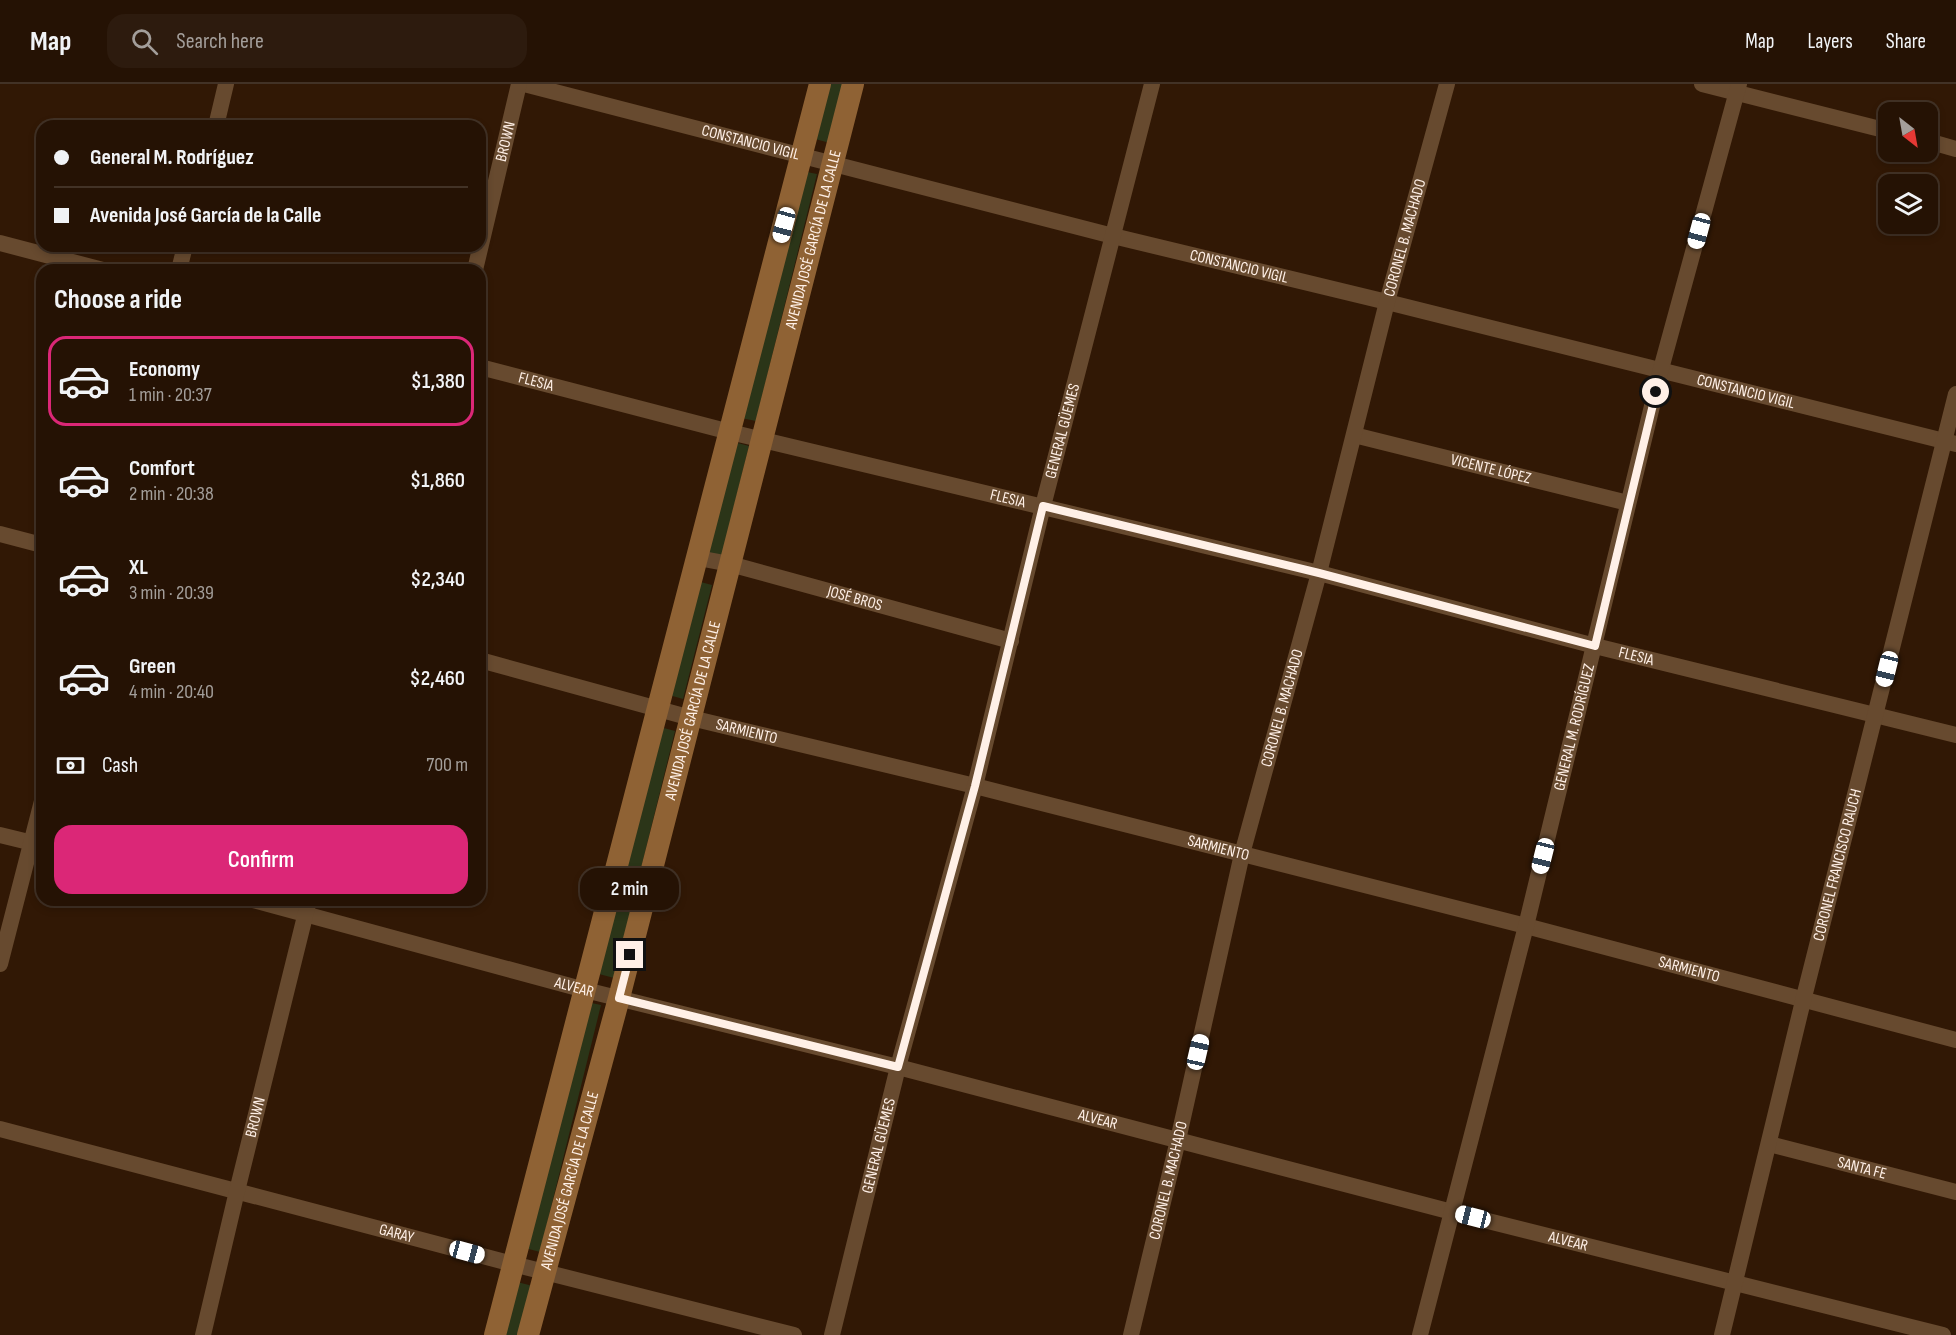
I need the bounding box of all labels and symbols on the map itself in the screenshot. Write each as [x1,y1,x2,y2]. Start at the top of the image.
north arrow [1878,102,1938,162]
street label: BROWN [491,120,519,164]
street label: CONSTANCIO VIGIL [700,121,802,164]
street label: AVENIDA JOSÉ GARCÍA DE LA CALLE [781,148,845,332]
street label: CORONEL B. MACHADO [1379,177,1430,299]
car [771,205,797,245]
car [1686,211,1712,251]
street label: CONSTANCIO VIGIL [1188,245,1290,287]
street label: FLESIA [516,368,556,395]
street label: CONSTANCIO VIGIL [1695,370,1797,413]
route start [1642,378,1669,405]
street label: GENERAL GÜEMES [1041,381,1084,481]
street label: VICENTE LÓPEZ [1449,450,1533,488]
street label: FLESIA [988,485,1028,512]
street label: JOSÉ BROS [824,581,885,615]
street label: AVENIDA JOSÉ GARCÍA DE LA CALLE [660,619,725,803]
street label: FLESIA [1617,643,1656,670]
street label: CORONEL B. MACHADO [1257,647,1307,769]
car [1874,649,1900,689]
street label: GENERAL M. RODRÍGUEZ [1550,662,1599,793]
street label: SARMIENTO [714,715,779,748]
street label: CORONEL FRANCISCO RAUCH [1809,787,1866,943]
street label: SARMIENTO [1186,831,1251,865]
car [1530,836,1556,876]
callout: 2 min [580,868,680,910]
route end [616,941,643,968]
street label: SARMIENTO [1656,952,1722,986]
street label: ALVEAR [552,972,596,1001]
car [1185,1032,1211,1072]
street label: AVENIDA JOSÉ GARCÍA DE LA CALLE [536,1089,603,1273]
street label: BROWN [241,1095,269,1139]
street label: GENERAL GÜEMES [858,1096,900,1195]
street label: ALVEAR [1075,1105,1120,1134]
street label: CORONEL B. MACHADO [1145,1119,1191,1242]
street label: SANTA FE [1835,1152,1889,1183]
car [1453,1204,1493,1230]
street label: GARAY [377,1220,416,1247]
street label: ALVEAR [1546,1227,1590,1255]
car [447,1239,487,1265]

